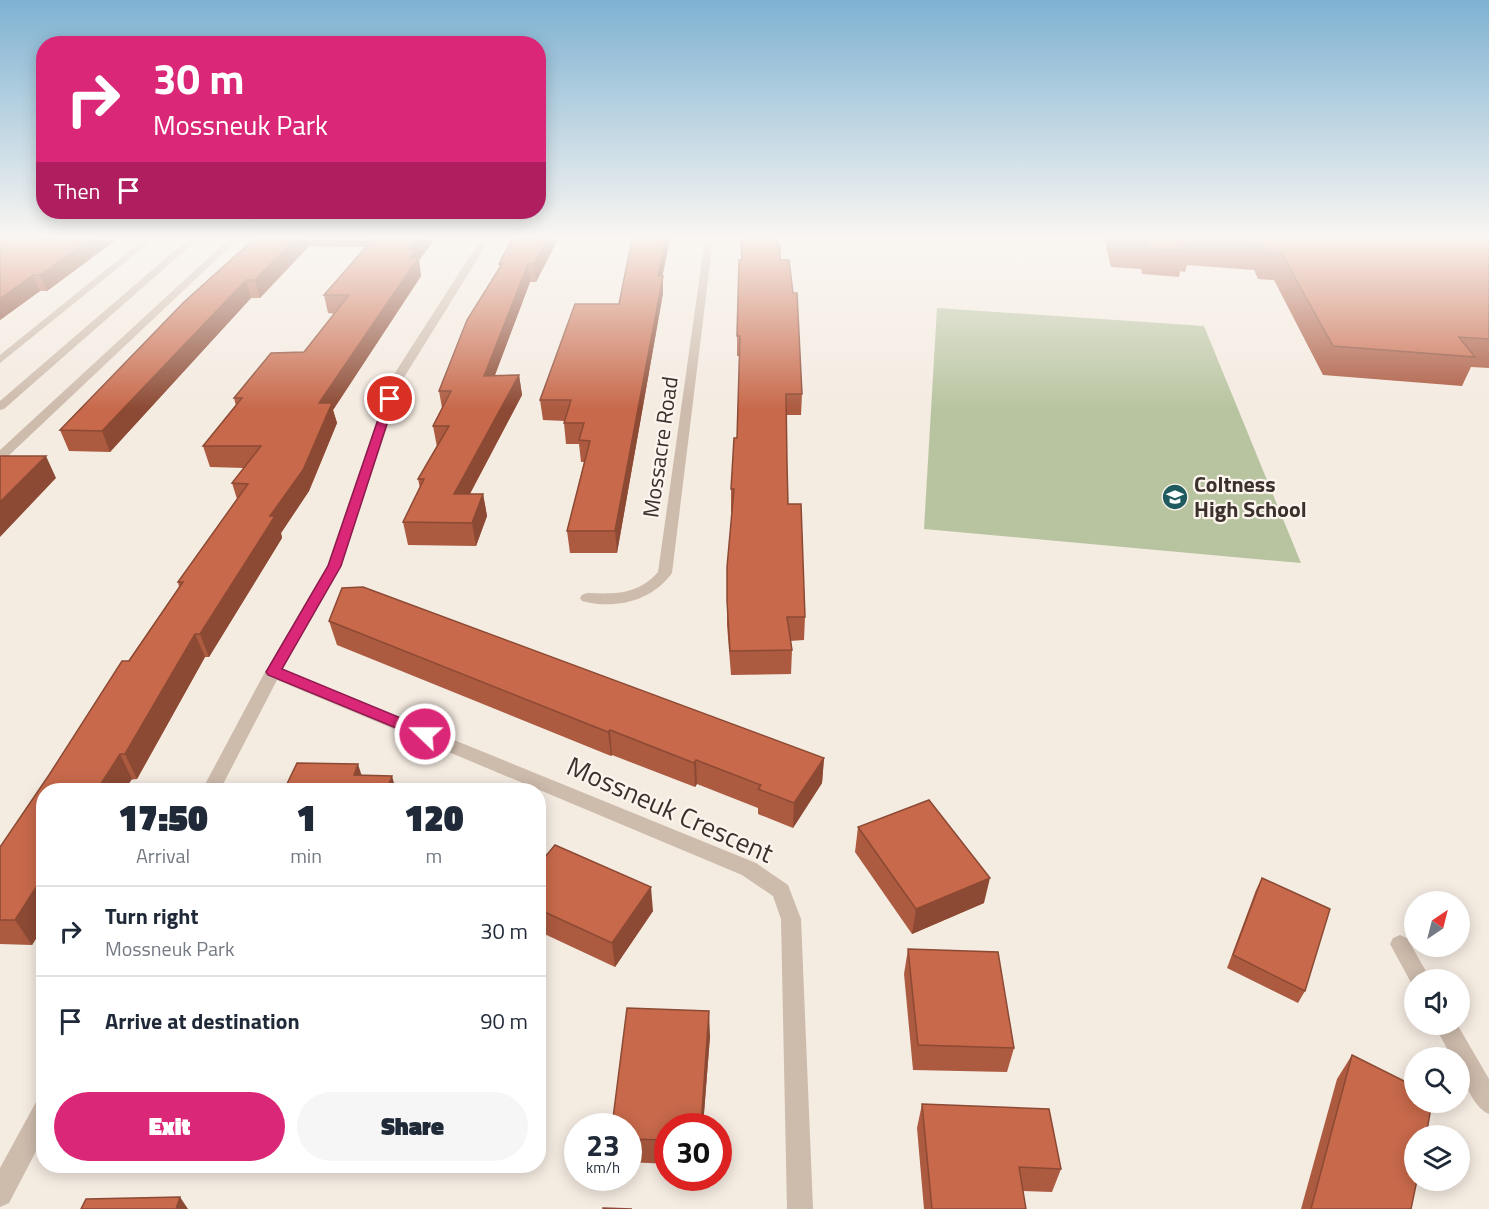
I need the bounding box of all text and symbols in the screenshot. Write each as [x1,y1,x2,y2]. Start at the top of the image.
text: 30 m [153,46,245,110]
icon: right [54,60,132,138]
text: Mossneuk Park [153,104,328,145]
text: Then [54,174,100,208]
icon: arrive [112,174,145,207]
pin [364,373,415,424]
street label: Mossacre Road [633,374,687,520]
icon: arrive [373,382,406,415]
place label: Coltness High School [1194,467,1307,526]
school or university icon: Coltness High School [1160,482,1190,512]
position arrow [393,702,457,766]
street label: Mossneuk Crescent [561,745,781,873]
text: 17:50 [118,790,208,845]
text: 1 [296,790,316,845]
text: 120 [404,790,464,845]
text: Arrival [136,840,190,871]
text: min [290,840,322,871]
text: m [426,840,442,871]
north arrow [1404,891,1470,957]
map controls [1404,891,1470,1191]
text: Turn right [105,899,199,933]
text: 30 m [480,914,528,948]
icon: right [54,915,87,948]
text: Mossneuk Park [105,933,235,964]
button: sound [1404,969,1470,1035]
text: Arrive at destination [105,1004,300,1038]
text: 90 m [480,1004,528,1038]
icon: arrive [54,1005,87,1038]
button: search [1404,1047,1470,1113]
button: Exit [54,1092,285,1161]
button: Share [297,1092,528,1161]
speed limit sign: 30 [654,1113,732,1191]
text: 23 [586,1122,620,1168]
button: layers [1404,1125,1470,1191]
text: km/h [586,1156,620,1179]

